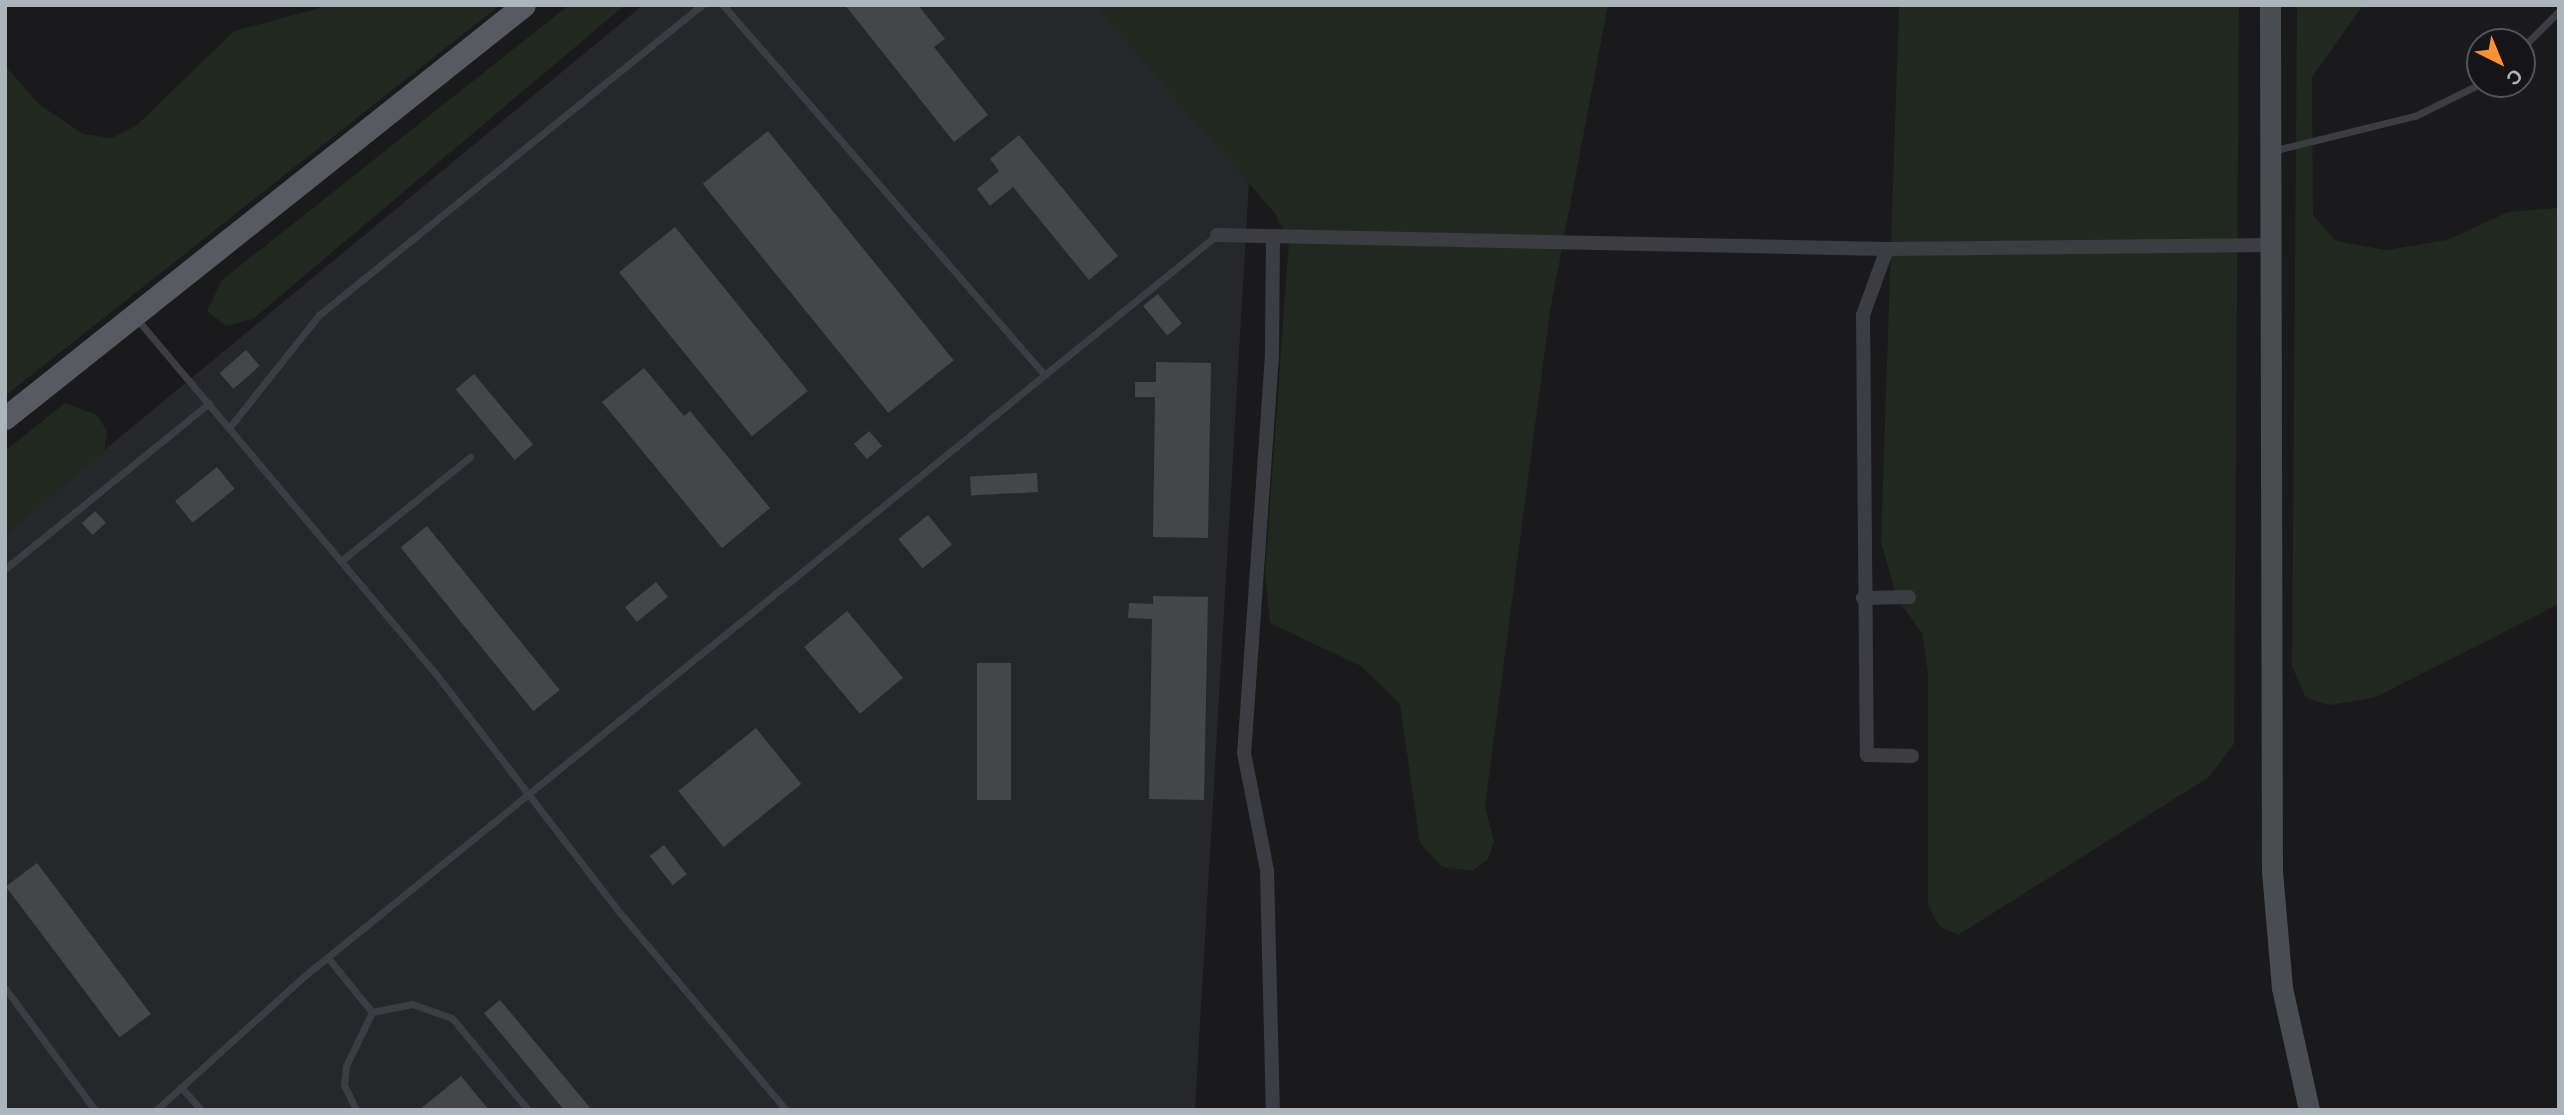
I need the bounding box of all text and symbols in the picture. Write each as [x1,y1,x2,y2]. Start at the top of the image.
north arrow [2466,28,2536,98]
text: С [2502,65,2526,90]

